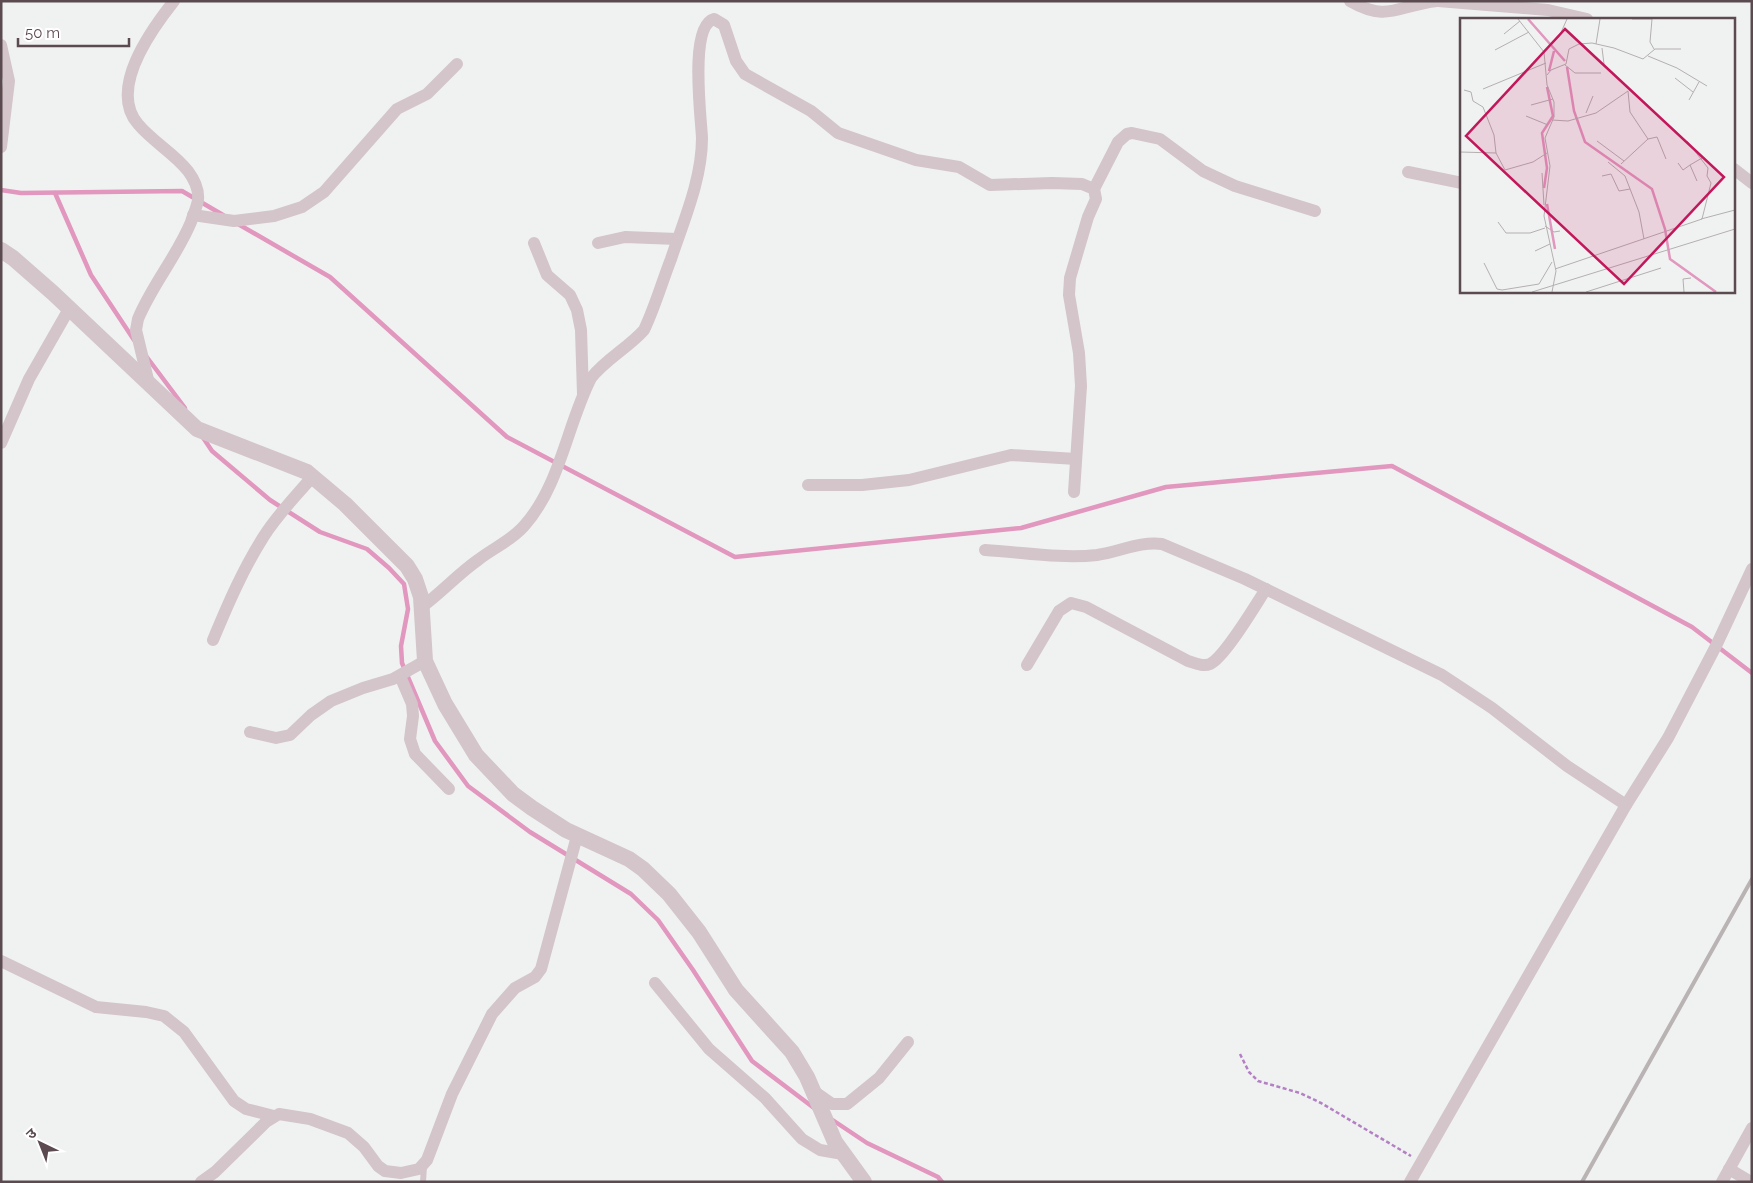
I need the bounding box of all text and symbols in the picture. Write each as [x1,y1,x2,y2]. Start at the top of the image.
scale bar [18,15,129,47]
inset map [1460,18,1736,292]
text: 50 m [25,24,60,42]
north arrow [15,1118,65,1168]
text: उ [23,1124,40,1142]

